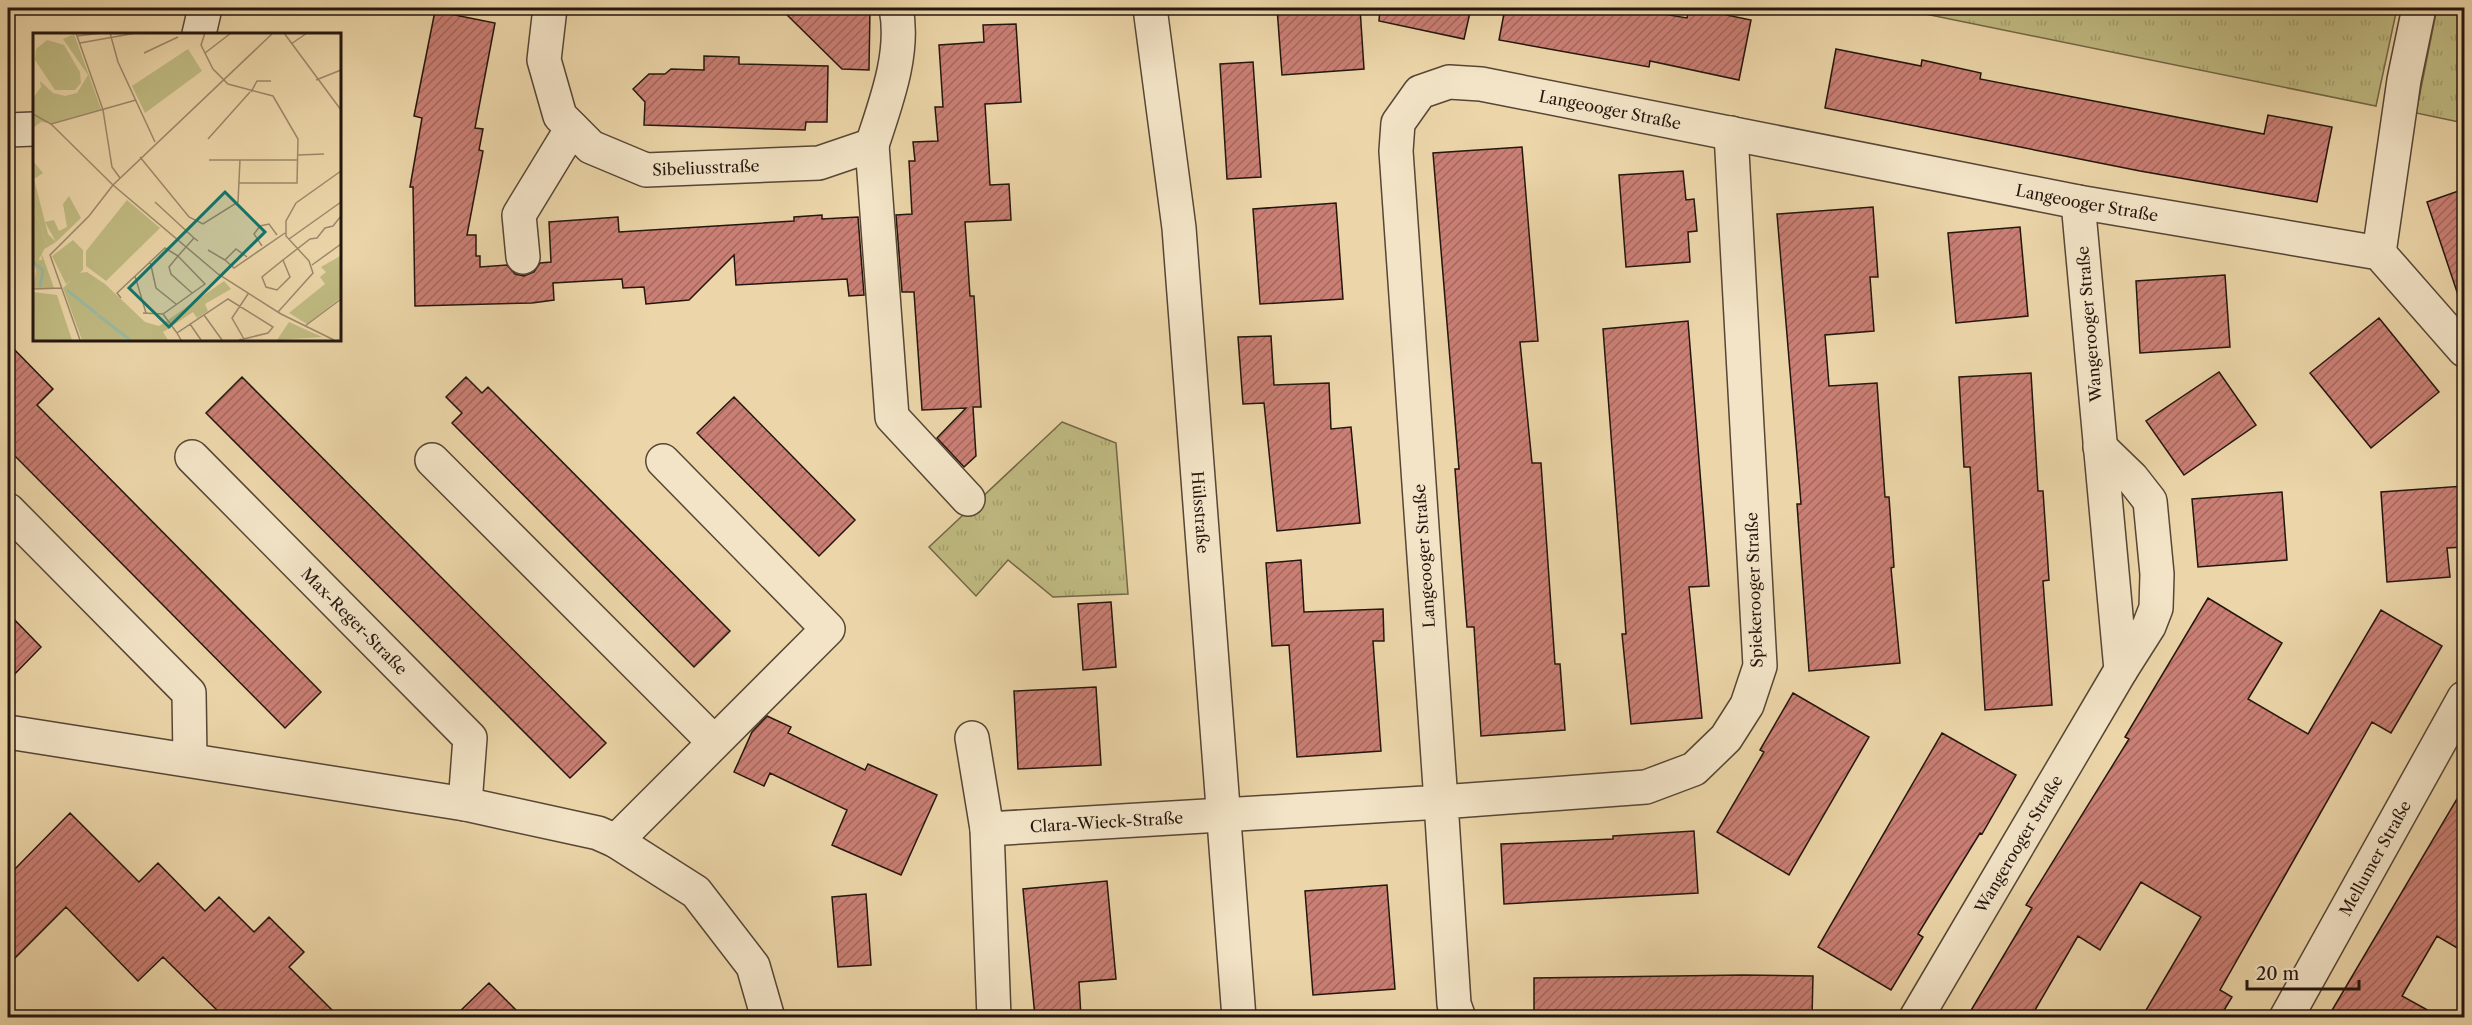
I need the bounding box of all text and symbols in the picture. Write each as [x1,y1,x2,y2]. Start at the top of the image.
inset map [33,33,340,340]
street label: Langeooger Straße [1537,86,1683,133]
street label: Sibeliusstraße [652,155,760,180]
street label: Langeooger Straße [2014,180,2160,225]
street label: Wangerooger Straße [2072,245,2106,404]
street label: Hülsstraße [1187,470,1214,554]
street label: Langeooger Straße [1409,483,1439,629]
street label: Spiekerooger Straße [1741,512,1767,668]
street label: Max-Reger-Straße [297,564,412,679]
street label: Wangerooger Straße [1970,771,2067,917]
street label: Mellumer Straße [2335,797,2415,919]
street label: Clara-Wieck-Straße [1029,807,1184,836]
scale bar [2247,953,2360,991]
text: 20 m [2256,963,2300,985]

